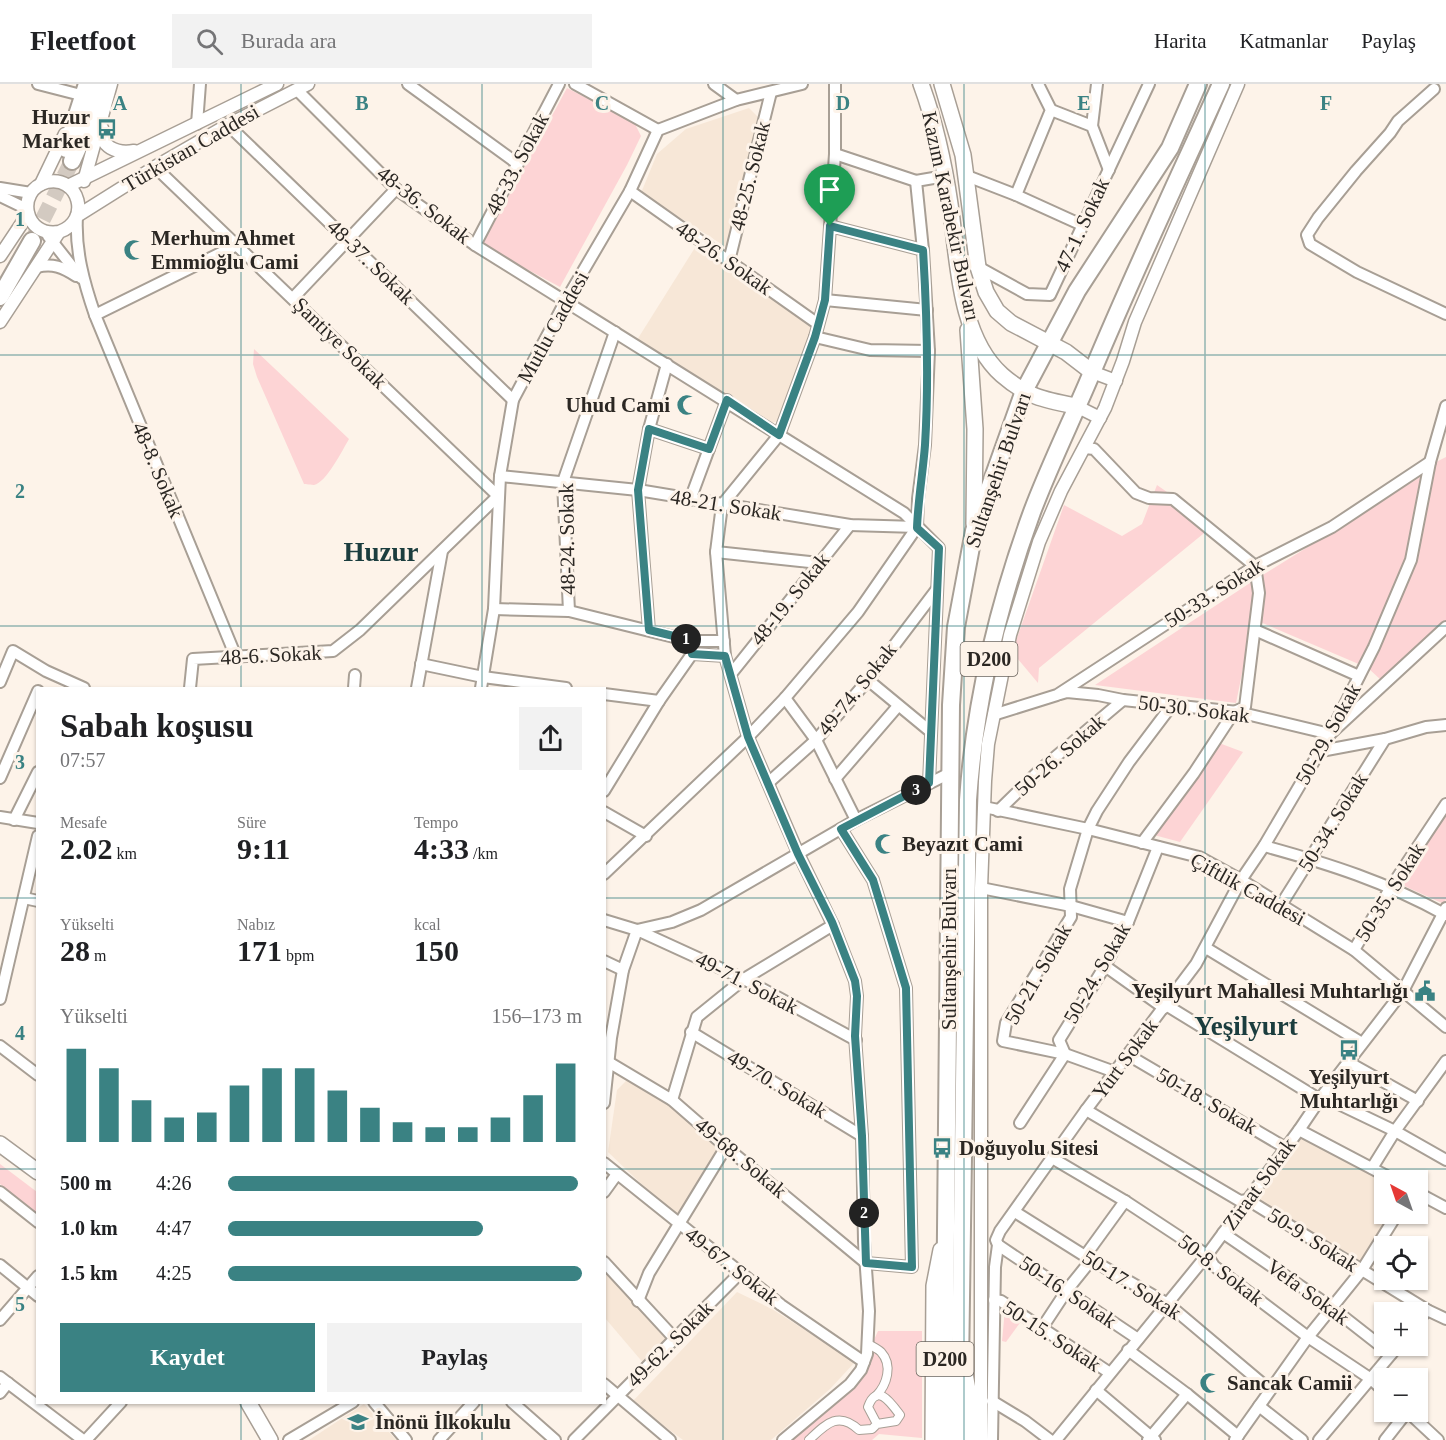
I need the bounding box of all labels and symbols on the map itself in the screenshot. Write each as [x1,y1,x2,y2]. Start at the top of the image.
text: A [113,92,128,114]
text: B [355,92,369,114]
text: C [595,92,609,114]
text: D [836,92,850,114]
text: E [1077,92,1091,114]
text: F [1320,92,1332,114]
street label: Türkistan Caddesi [119,99,264,197]
place label: Huzur Market [22,105,90,153]
street label: 48-33. Sokak [480,108,554,219]
street label: Kazım Karabekir Bulvarı [917,109,985,323]
bus stop icon: Huzur Market [95,117,119,141]
street label: 48-25. Sokak [725,118,775,233]
street label: 48-36. Sokak [372,161,476,249]
pin [804,164,855,226]
street label: 47-1. Sokak [1050,173,1115,276]
text: 1 [15,208,25,230]
street label: 48-37. Sokak [322,214,420,310]
street label: 48-26. Sokak [671,216,777,300]
place label: Merhum Ahmet Emmioğlu Cami [151,226,299,274]
mosque icon: Merhum Ahmet Emmioğlu Cami [122,238,146,262]
street label: Mutlu Caddesi [512,267,594,387]
street label: Şantiye Sokak [288,292,392,394]
street label: Sultanşehir Bulvarı [960,389,1036,551]
place label: Uhud Cami [566,393,670,417]
mosque icon: Uhud Cami [675,393,699,417]
street label: 48-8. Sokak [127,419,189,522]
text: 2 [15,480,25,502]
street label: 48-24. Sokak [554,482,580,595]
street label: 48-21. Sokak [669,484,784,526]
district label: Huzur [343,537,419,567]
street label: 48-19. Sokak [745,548,835,650]
street label: 50-33. Sokak [1160,553,1268,633]
pin: 1 [671,624,701,654]
street label: 49-74. Sokak [812,638,902,740]
street label: 48-6. Sokak [220,640,323,670]
road number: D200 [960,642,1018,676]
street label: 50-29. Sokak [1290,679,1366,789]
street label: 50-30. Sokak [1137,690,1252,728]
street label: 50-26. Sokak [1010,709,1111,801]
text: 3 [15,751,25,773]
street label: 50-34. Sokak [1293,768,1373,876]
pin: 3 [901,775,931,805]
mosque icon: Beyazıt Cami [873,832,897,856]
place label: Beyazıt Cami [902,832,1023,856]
street label: 50-35. Sokak [1350,838,1430,946]
street label: Çiftlik Caddesi [1186,848,1310,931]
street label: Sultanşehir Bulvarı [937,867,961,1030]
street label: 50-24. Sokak [1059,918,1136,1027]
street label: 50-21. Sokak [1000,919,1077,1028]
street label: 49-71. Sokak [692,947,803,1019]
place label: Yeşilyurt Mahallesi Muhtarlığı [1132,979,1408,1003]
public building icon: Yeşilyurt Mahallesi Muhtarlığı [1413,979,1437,1003]
district label: Yeşilyurt [1194,1011,1298,1041]
street label: Yurt Sokak [1087,1014,1163,1104]
text: 4 [15,1022,25,1044]
bus stop icon: Yeşilyurt Muhtarlığı [1337,1038,1361,1062]
street label: 49-70. Sokak [723,1045,832,1123]
street label: 50-18. Sokak [1153,1063,1262,1140]
place label: Yeşilyurt Muhtarlığı [1300,1065,1398,1113]
street label: 49-68. Sokak [690,1113,792,1204]
street label: Ziraat Sokak [1218,1133,1301,1235]
bus stop icon: Doğuyolu Sitesi [930,1136,954,1160]
place label: Doğuyolu Sitesi [959,1136,1099,1160]
north arrow [1374,1170,1428,1224]
pin: 2 [849,1198,879,1228]
street label: 50-9. Sokak [1264,1203,1363,1277]
street label: 49-67. Sokak [680,1222,784,1310]
street label: 50-8. Sokak [1174,1229,1269,1311]
street label: 50-17. Sokak [1078,1245,1186,1325]
street label: 50-16. Sokak [1015,1251,1122,1334]
street label: Vefa Sokak [1262,1254,1354,1330]
text: 5 [15,1293,25,1315]
street label: 50-15. Sokak [998,1295,1106,1377]
street label: 49-62. Sokak [622,1296,718,1392]
road number: D200 [916,1342,974,1376]
mosque icon: Sancak Camii [1198,1371,1222,1395]
place label: Sancak Camii [1227,1371,1353,1395]
school or university icon: İnönü İlkokulu [346,1410,370,1434]
place label: İnönü İlkokulu [375,1410,511,1434]

